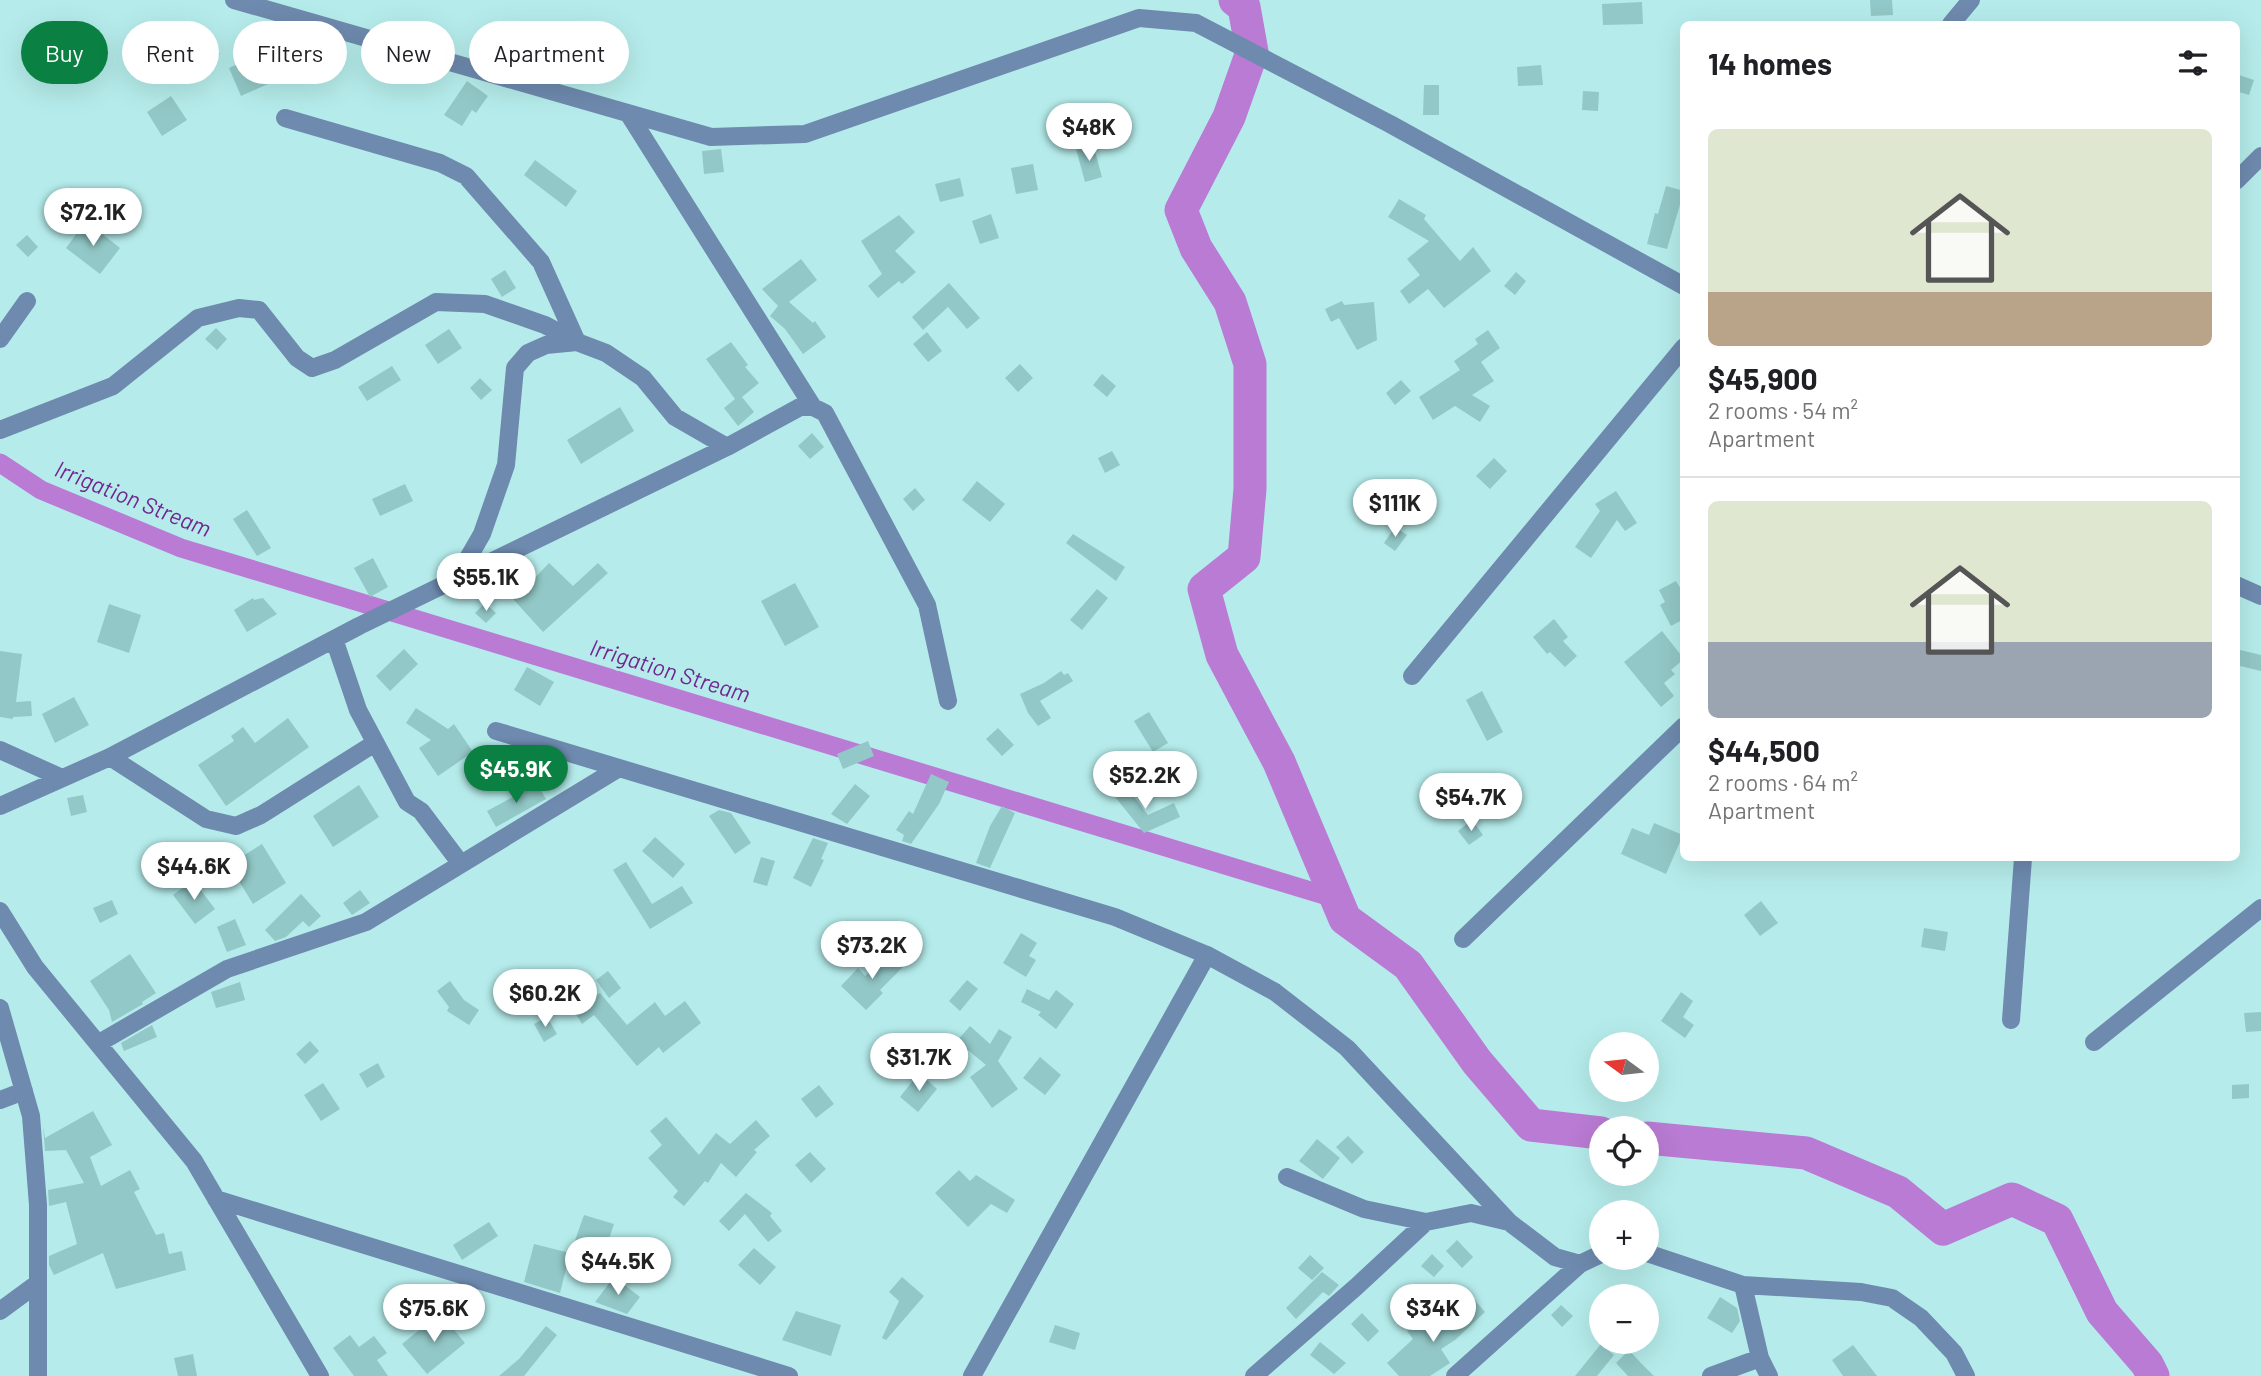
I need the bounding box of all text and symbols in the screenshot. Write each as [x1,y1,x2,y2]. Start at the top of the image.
chip: Buy [21,21,108,84]
chip: Rent [122,21,219,84]
chip: Filters [233,21,347,84]
chip: New [361,21,455,84]
chip: Apartment [469,21,629,84]
icon: filters [2174,44,2212,82]
text: 14 homes [1708,45,1832,81]
pin: $48K [1048,104,1130,163]
text: $48K [1062,112,1116,140]
icon: home [1897,175,2023,301]
pin: $72.1K [36,188,150,248]
text: $72.1K [60,197,126,225]
text: $45,900 [1708,360,1818,396]
text: 2 rooms · 54 m² [1708,396,1858,424]
text: Apartment [1708,424,1815,452]
water label: Irrigation Stream [51,454,216,542]
pin: $111K [1346,480,1444,539]
text: $111K [1369,488,1421,516]
icon: home [1897,547,2023,673]
pin: $55.1K [429,554,543,613]
text: $55.1K [453,562,519,590]
water label: Irrigation Stream [587,632,754,708]
text: $44,500 [1708,732,1820,768]
pin: $45.9K [459,746,573,805]
pin: $52.2K [1088,752,1202,811]
text: $45.9K [480,754,552,782]
text: $52.2K [1109,760,1181,788]
text: 2 rooms · 64 m² [1708,768,1858,796]
pin: $54.7K [1414,774,1528,833]
text: $54.7K [1435,782,1507,810]
text: Apartment [1708,796,1815,824]
pin: $44.6K [137,842,251,902]
text: $44.6K [157,851,231,879]
pin: $73.2K [815,922,929,981]
text: $73.2K [837,930,907,958]
pin: $60.2K [488,970,602,1029]
text: $60.2K [509,978,581,1006]
north arrow [1589,1032,1659,1102]
map controls [1589,1032,1659,1354]
pin: $31.7K [862,1034,976,1093]
text: $31.7K [886,1042,952,1070]
button: locate [1589,1116,1659,1186]
button: + [1589,1200,1659,1270]
pin: $44.5K [561,1238,675,1297]
text: $44.5K [581,1246,655,1274]
pin: $75.6K [377,1284,491,1344]
pin: $34K [1392,1284,1474,1344]
button: − [1589,1284,1659,1354]
text: $75.6K [399,1293,469,1321]
text: $34K [1406,1293,1460,1321]

